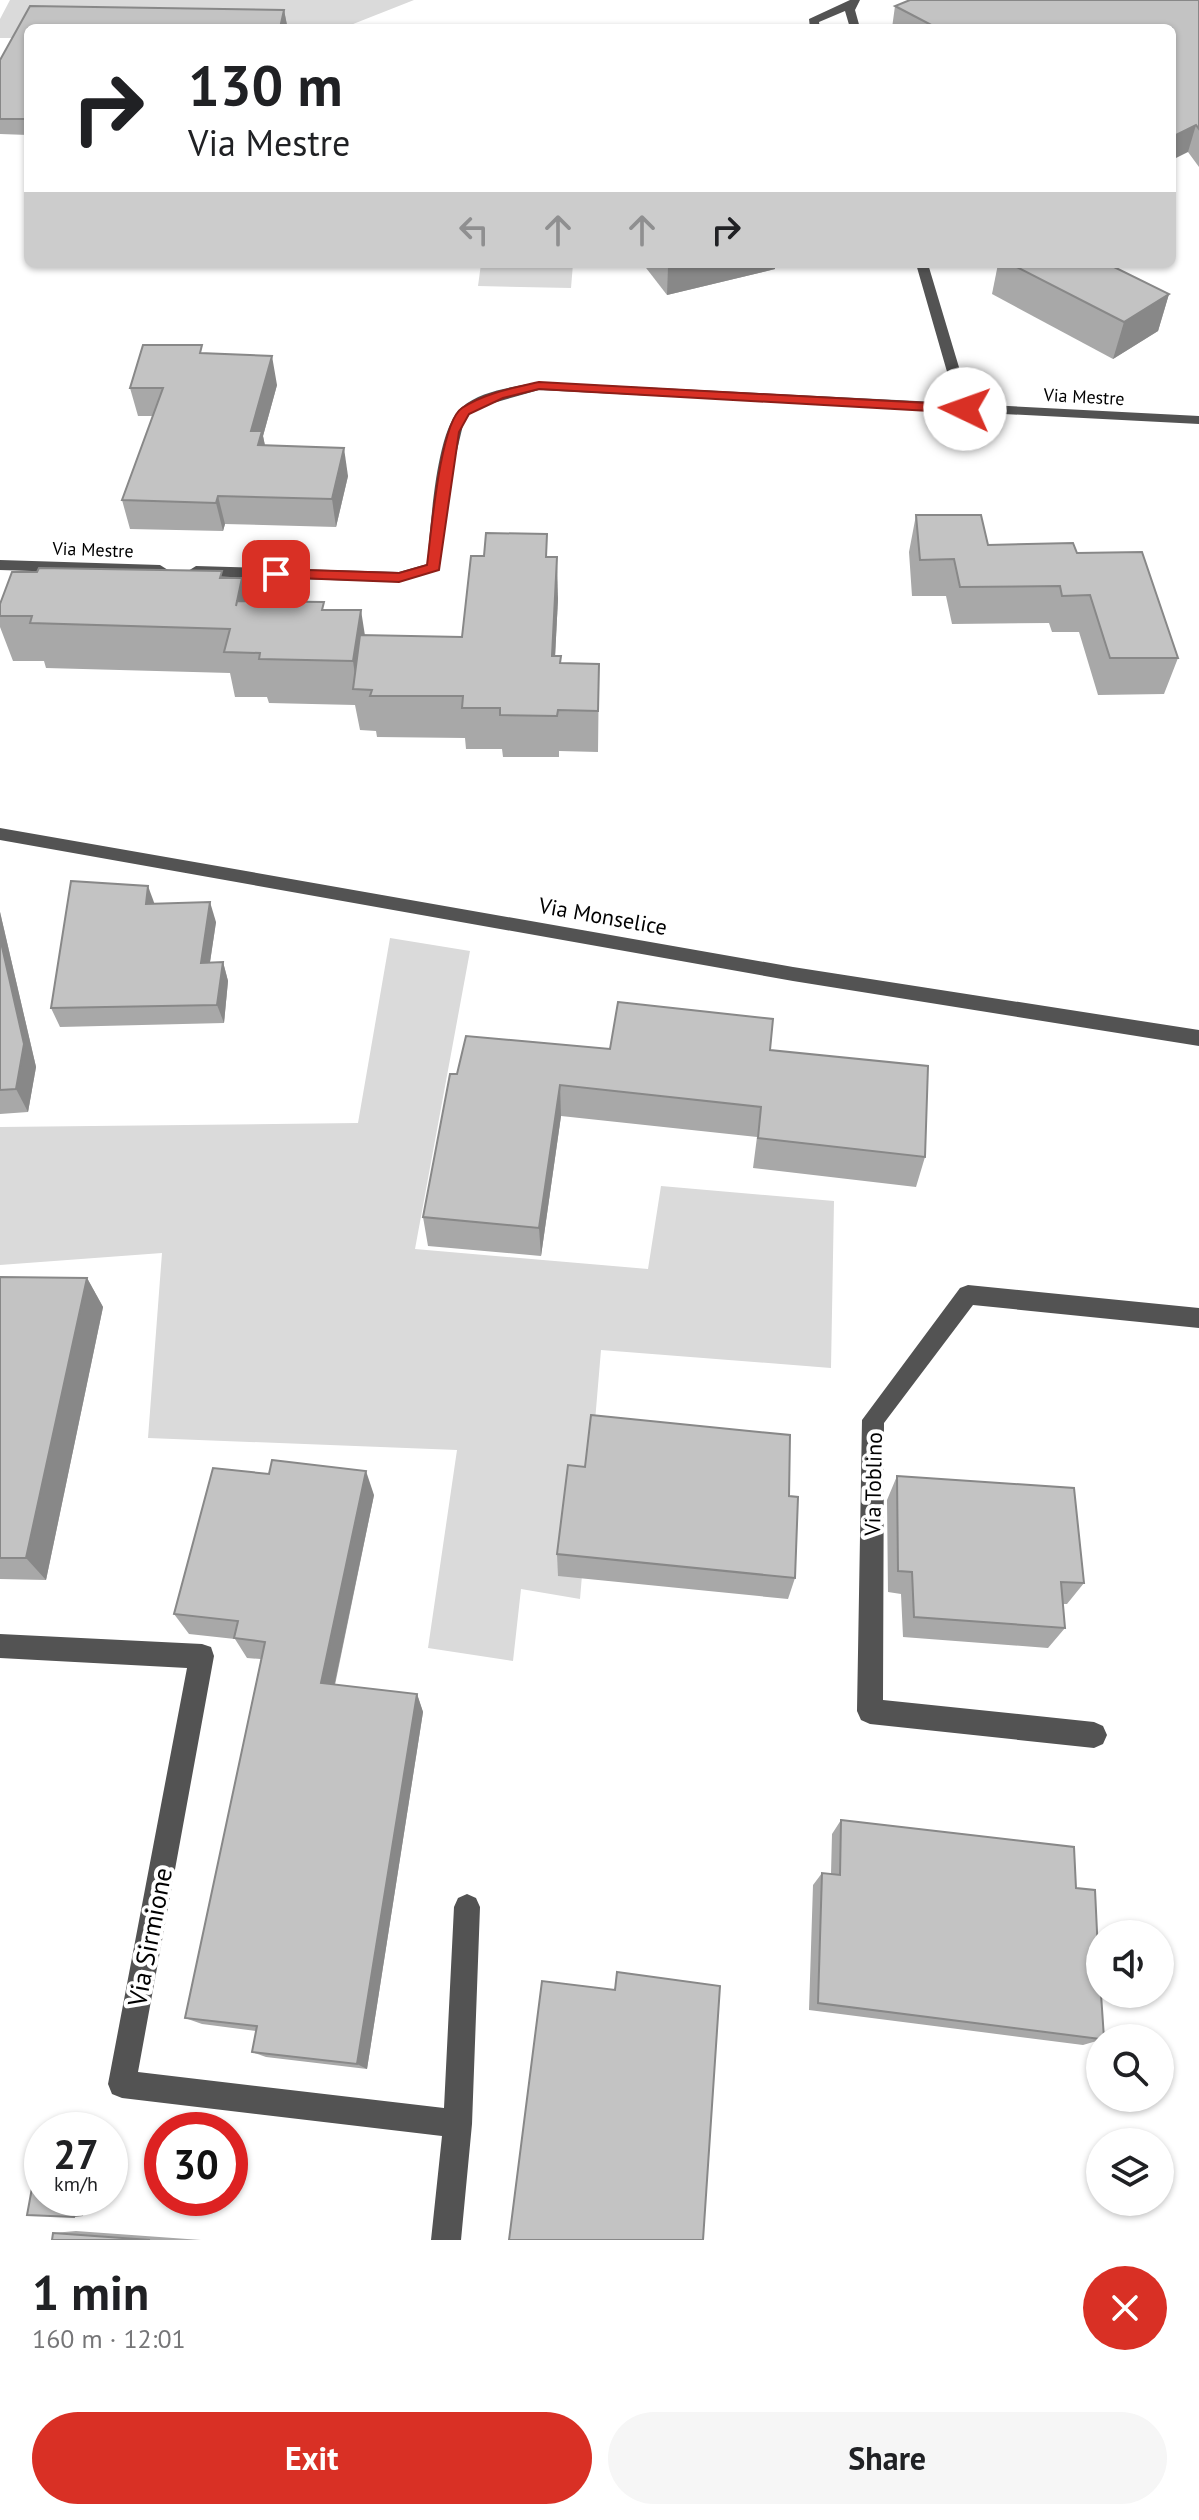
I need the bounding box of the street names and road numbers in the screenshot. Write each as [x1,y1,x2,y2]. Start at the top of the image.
street label: Via Mestre [1042,383,1125,410]
street label: Via Mestre [51,537,134,562]
street label: Via Monselice [536,891,669,941]
street label: Via Toblino [858,1432,888,1537]
street label: Via Sirmione [120,1865,179,2010]

